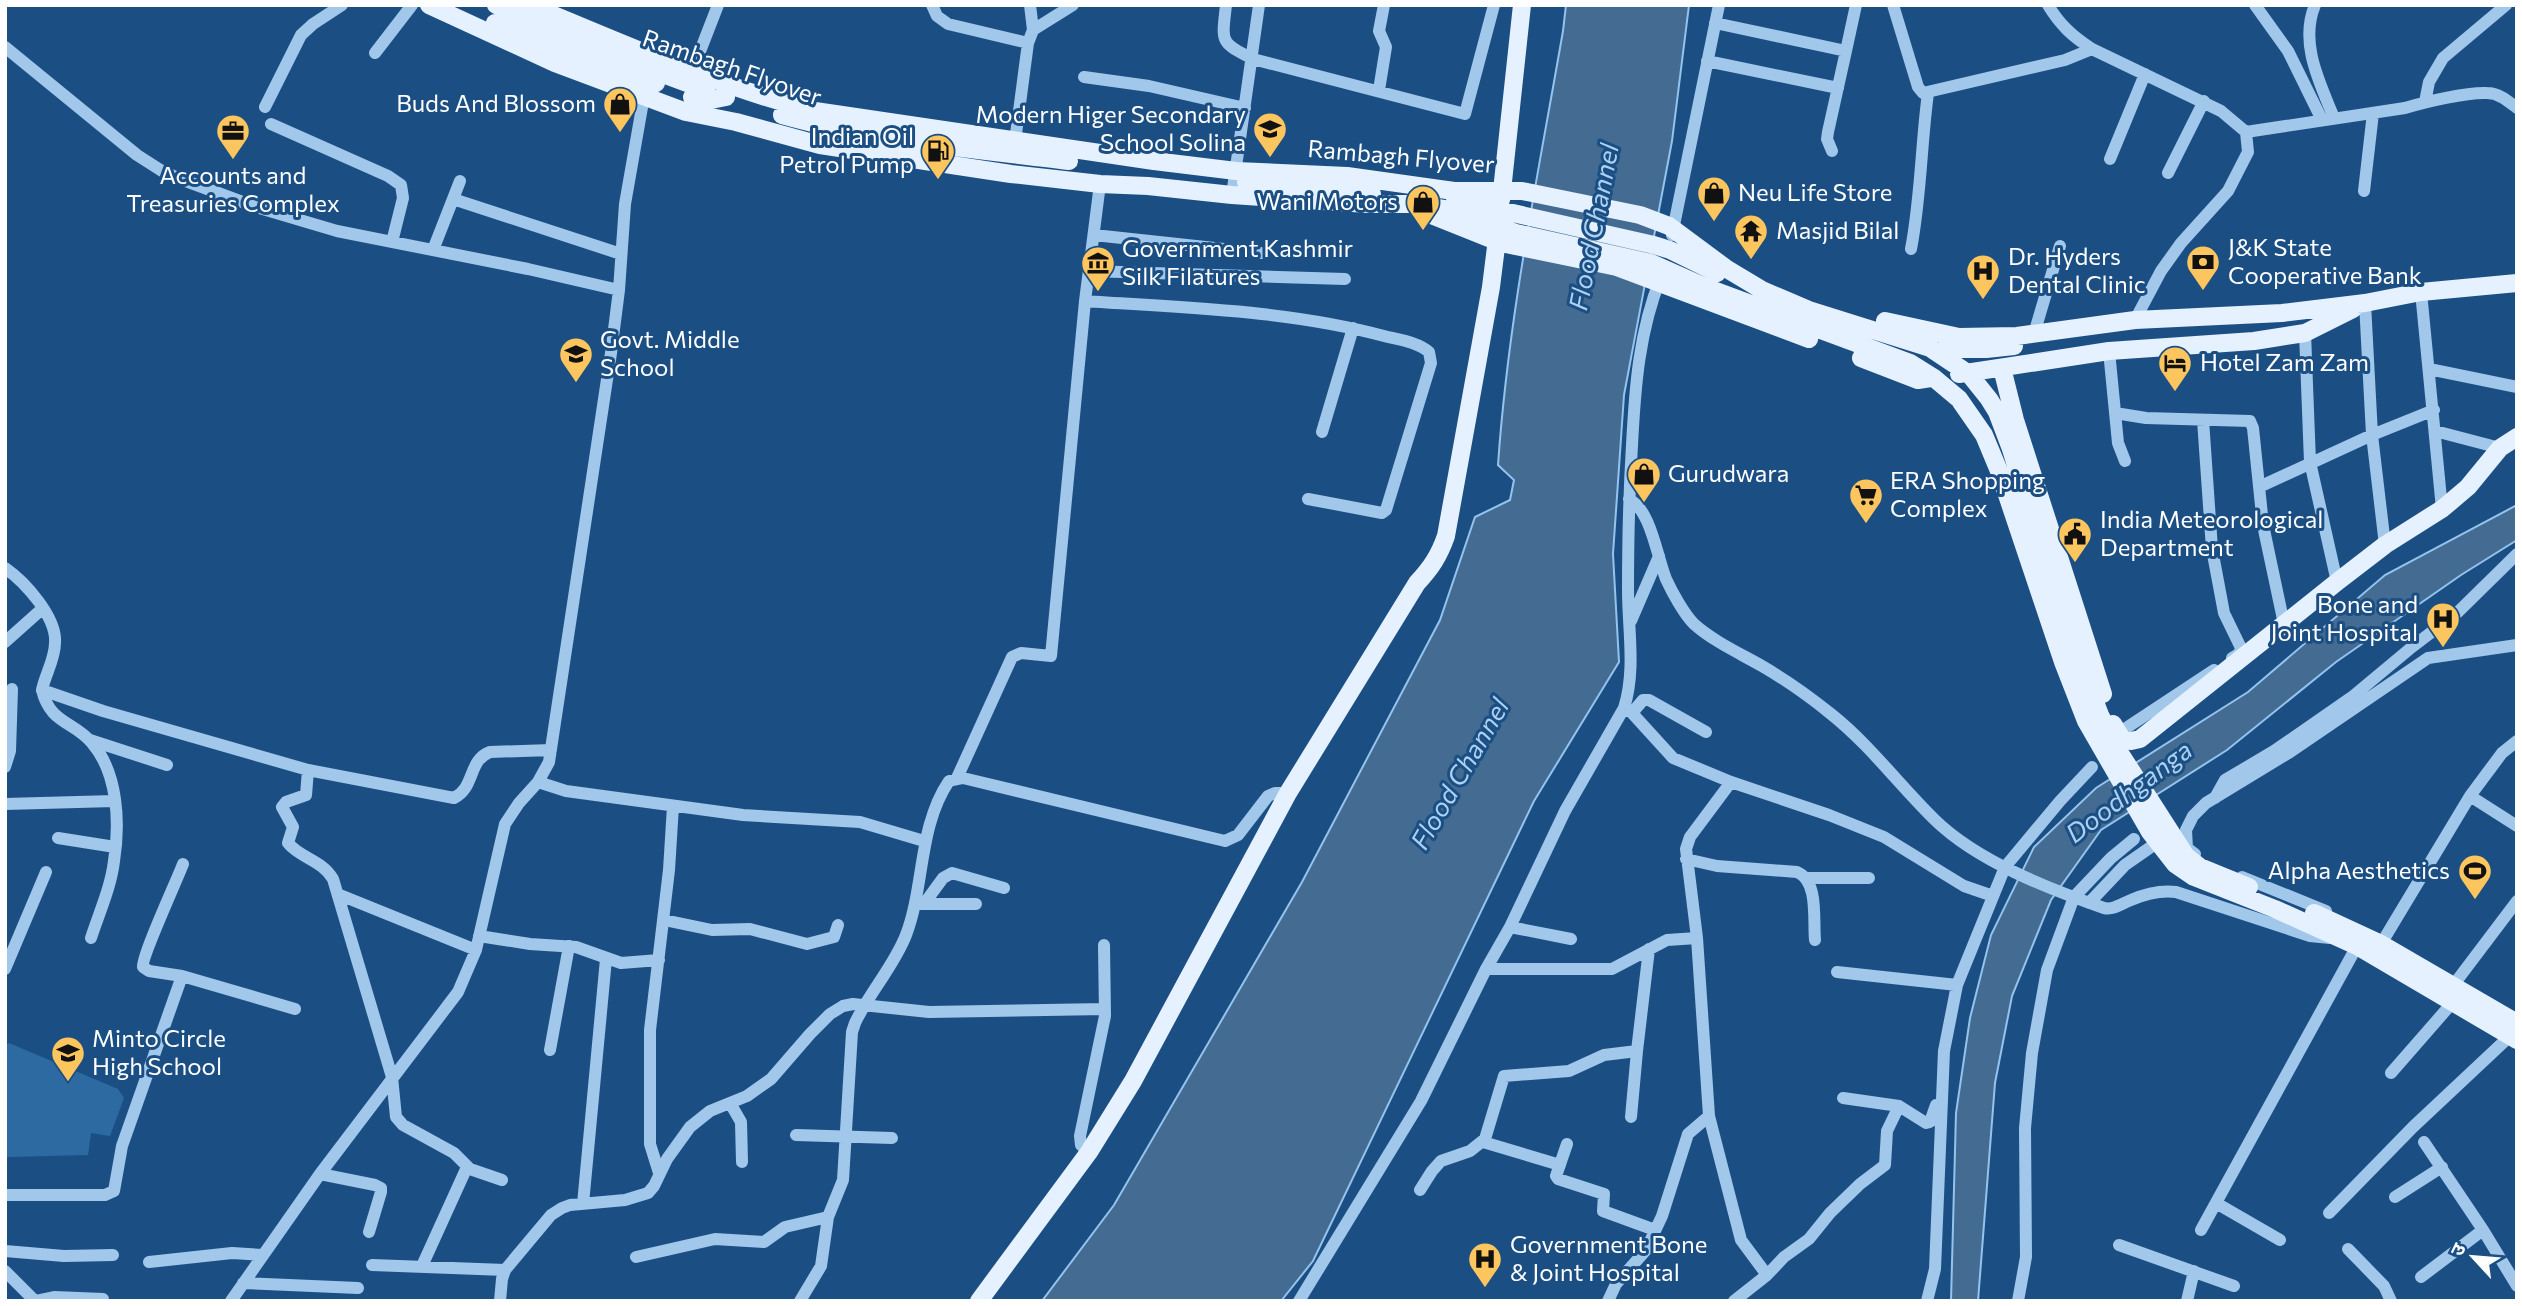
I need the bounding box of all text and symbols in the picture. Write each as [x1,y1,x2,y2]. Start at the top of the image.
street label: Rambagh Flyover [639,22,826,111]
shop icon: Buds And Blossom [601,85,639,134]
place label: Buds And Blossom [396,88,596,117]
place label: Modern Higer Secondary School Solina [975,99,1246,156]
school or university icon: Modern Higer Secondary School Solina [1251,110,1289,159]
office icon: Accounts and Treasuries Complex [214,112,252,161]
place label: Indian Oil Petrol Pump [779,121,914,178]
fuel station icon: Indian Oil Petrol Pump [919,132,957,181]
street label: Rambagh Flyover [1306,133,1496,178]
water label: Flood Channel [1561,139,1624,313]
place label: Accounts and Treasuries Complex [126,160,340,217]
shop icon: Neu Life Store [1695,174,1733,223]
place label: Neu Life Store [1738,177,1893,206]
shop icon: Wani Motors [1404,183,1442,232]
place label: Wani Motors [1257,186,1398,215]
temple icon: Masjid Bilal [1732,212,1770,261]
place label: Masjid Bilal [1776,215,1899,244]
place label: J&K State Cooperative Bank [2228,232,2422,289]
place label: Government Kashmir Silk Filatures [1122,233,1354,290]
place label: Dr. Hyders Dental Clinic [2008,241,2146,298]
bank icon: J&K State Cooperative Bank [2184,243,2222,292]
museum icon: Government Kashmir Silk Filatures [1079,244,1117,293]
hospital icon: Dr. Hyders Dental Clinic [1964,252,2002,301]
place label: Govt. Middle School [600,324,740,381]
school or university icon: Govt. Middle School [557,335,595,384]
hotel icon: Hotel Zam Zam [2156,344,2194,393]
place label: Hotel Zam Zam [2200,347,2369,376]
shop icon: Gurudwara [1625,455,1663,504]
place label: Gurudwara [1668,458,1789,487]
place label: ERA Shopping Complex [1890,465,2045,522]
supermarket icon: ERA Shopping Complex [1847,476,1885,525]
place label: India Meteorological Department [2100,504,2323,561]
public building icon: India Meteorological Department [2056,515,2094,564]
place label: Bone and Joint Hospital [2270,589,2418,646]
hospital icon: Bone and Joint Hospital [2424,600,2462,649]
water label: Flood Channel [1403,691,1515,854]
water label: Doodhganga [2059,733,2197,848]
sports icon: Alpha Aesthetics [2456,852,2494,901]
place label: Alpha Aesthetics [2268,855,2450,884]
place label: Minto Circle High School [92,1023,226,1080]
school or university icon: Minto Circle High School [49,1034,87,1083]
north arrow [2438,1222,2508,1292]
place label: Government Bone & Joint Hospital [1510,1229,1707,1286]
text: उ [2444,1239,2470,1259]
hospital icon: Government Bone & Joint Hospital [1466,1240,1504,1289]

